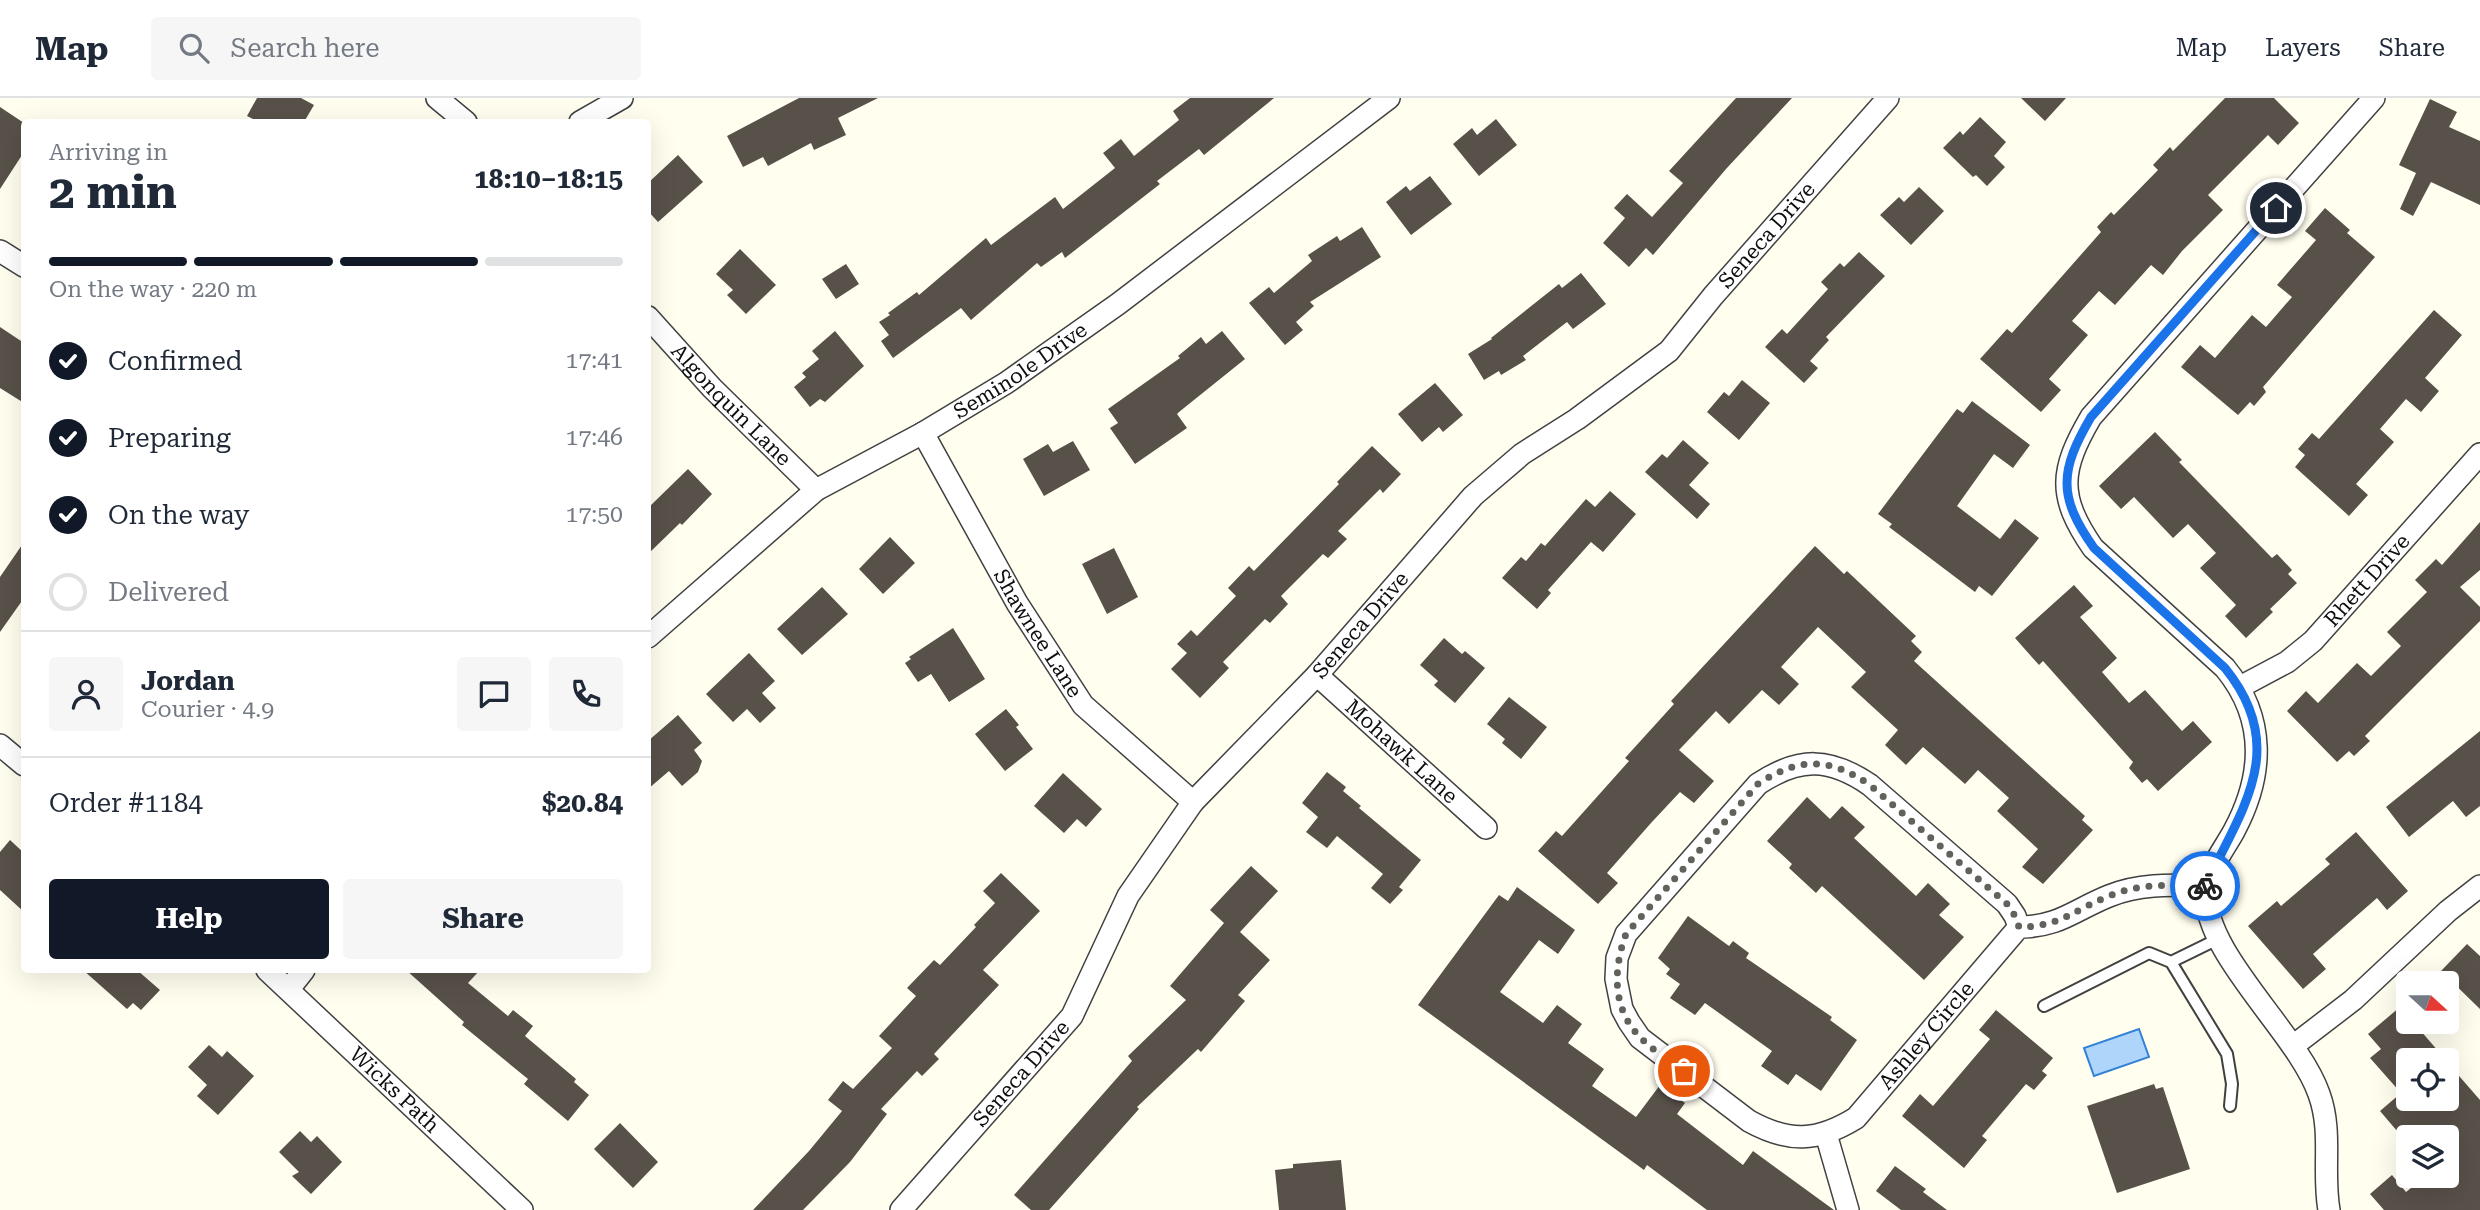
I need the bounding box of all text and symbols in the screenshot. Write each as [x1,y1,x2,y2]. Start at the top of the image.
search box [151,17,641,80]
text: Map [35,29,109,68]
icon: search [175,29,213,67]
text: Search here [231,33,380,63]
text: Map [2176,34,2227,62]
text: Layers [2265,34,2341,62]
text: Share [2379,34,2445,62]
text: Arriving in [49,139,168,166]
text: 18:10–18:15 [474,164,623,194]
text: 2 min [49,165,177,219]
street label: Seneca Drive [1714,177,1820,293]
pin [2246,178,2306,238]
icon: home [2257,189,2295,227]
text: On the way · 220 m [49,276,257,303]
street label: Seminole Drive [949,318,1092,424]
street label: Algonquin Lane [666,339,796,471]
icon: check [49,342,87,380]
text: Confirmed [108,346,243,376]
text: 17:41 [566,347,623,374]
icon: check [49,419,87,457]
text: Preparing [108,423,231,453]
text: 17:46 [566,424,623,451]
icon: check [49,496,87,534]
text: On the way [108,500,249,530]
text: 17:50 [566,501,623,528]
street label: Rhett Drive [2320,529,2415,632]
street label: Shawnee Lane [989,565,1087,702]
street label: Seneca Drive [1308,567,1413,683]
text: Delivered [108,577,229,607]
button: person [49,657,123,731]
button: chat [457,657,531,731]
button: phone [549,657,623,731]
text: Jordan [141,666,235,696]
street label: Mohawk Lane [1340,695,1463,808]
text: Courier · 4.9 [141,696,274,723]
text: Order #1184 [49,788,203,818]
text: $20.84 [542,788,623,818]
courier [2170,851,2240,921]
icon: bike [2186,867,2224,905]
button: Help [49,879,329,959]
button: Share [343,879,623,959]
north arrow [2396,971,2459,1034]
map controls [2396,971,2459,1188]
street label: Ashley Circle [1874,977,1979,1094]
street label: Seneca Drive [968,1015,1074,1131]
pin [1654,1041,1714,1101]
street label: Wicks Path [345,1042,444,1138]
button: locate [2396,1048,2459,1111]
icon: bag [1665,1052,1703,1090]
button: layers [2396,1125,2459,1188]

